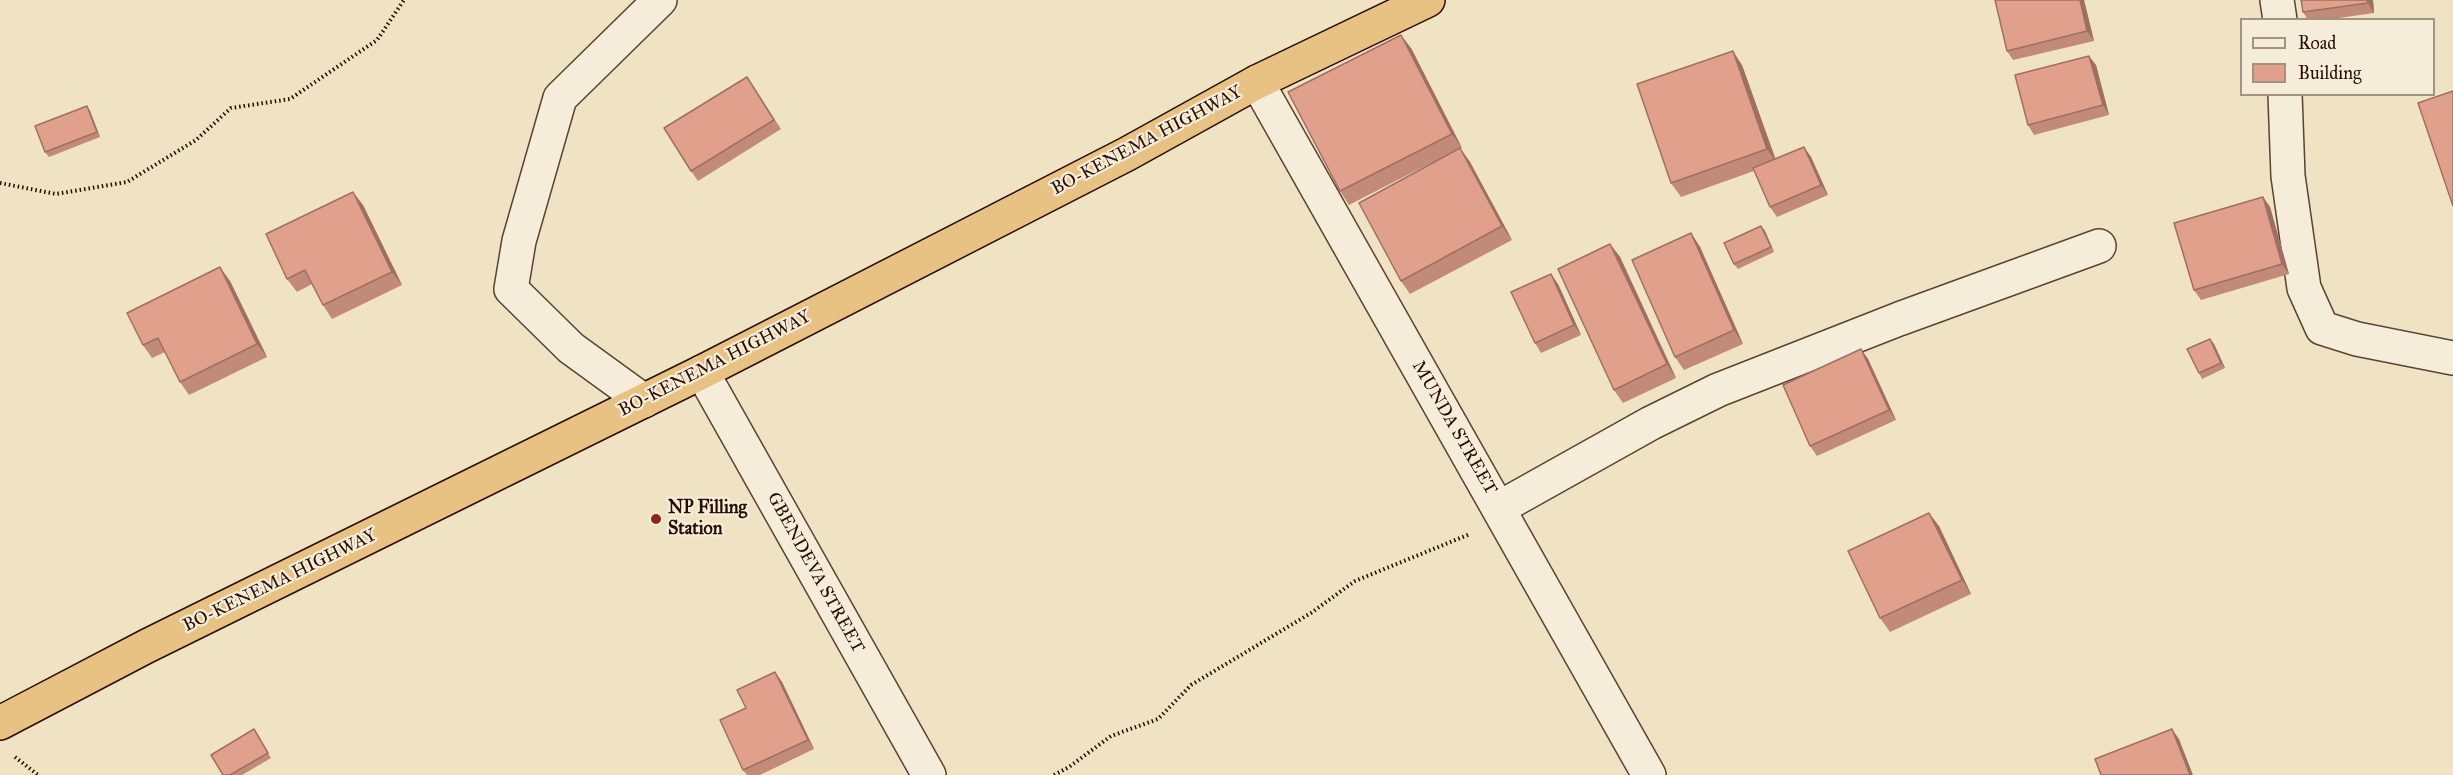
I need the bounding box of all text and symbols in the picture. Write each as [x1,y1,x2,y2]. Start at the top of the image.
legend [2240,18,2435,96]
text: Road [2298,32,2336,54]
text: Building [2298,62,2361,84]
street label: BO-KENEMA HIGHWAY [1048,82,1246,200]
street label: BO-KENEMA HIGHWAY [615,306,815,422]
street label: MUNDA STREET [1407,357,1501,499]
street label: GBENDEVA STREET [762,489,868,657]
place label: NP Filling Station [668,498,747,540]
marker: NP Filling Station [649,512,663,526]
street label: BO-KENEMA HIGHWAY [180,525,380,637]

